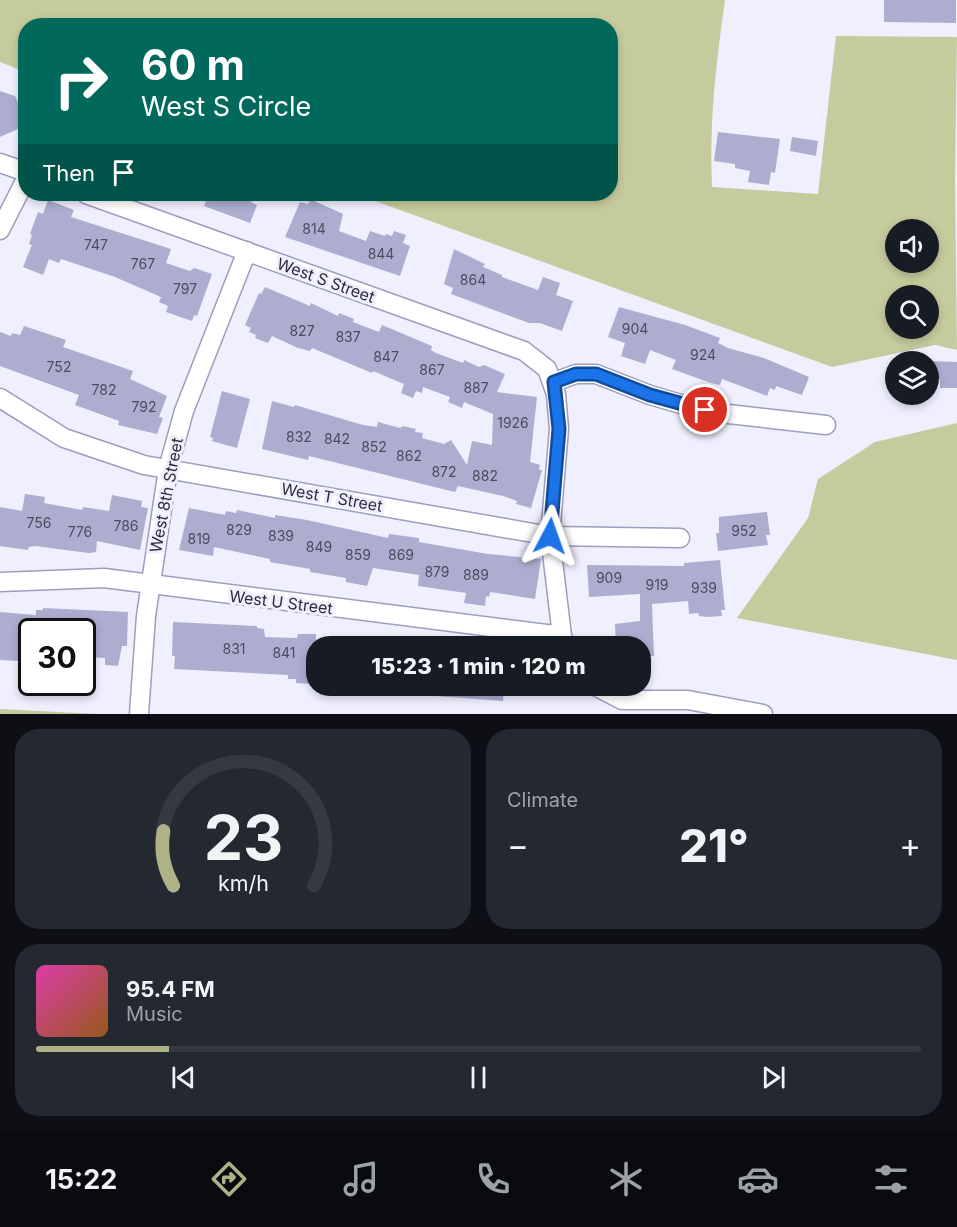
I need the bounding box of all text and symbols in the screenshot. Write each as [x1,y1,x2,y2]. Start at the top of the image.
text: 60 m [141,39,245,90]
icon: right [42,42,120,120]
text: West S Circle [141,90,311,123]
icon: arrive [107,156,140,189]
text: Then [42,160,95,186]
map controls [885,219,939,405]
button: sound [885,219,939,273]
house number: 814 [302,220,326,237]
house number: 747 [84,236,108,253]
house number: 844 [368,245,394,262]
street label: West S Street [274,253,378,307]
house number: 767 [131,255,155,272]
house number: 864 [460,271,486,288]
house number: 797 [173,280,197,297]
button: search [885,285,939,339]
house number: 904 [622,320,648,337]
house number: 827 [289,322,315,339]
house number: 837 [335,328,361,345]
house number: 924 [690,346,716,363]
house number: 847 [373,348,399,365]
button: layers [885,351,939,405]
house number: 752 [47,358,71,375]
house number: 867 [419,361,445,378]
house number: 887 [463,379,489,396]
house number: 782 [92,381,116,398]
pin [679,384,730,435]
icon: arrive [688,393,721,426]
house number: 792 [131,398,157,415]
house number: 1926 [497,414,529,431]
house number: 832 [286,428,312,445]
house number: 842 [324,430,350,447]
street label: West 8th Street [145,436,187,554]
house number: 852 [361,438,387,455]
house number: 862 [396,447,422,464]
house number: 872 [431,463,457,480]
house number: 882 [472,467,498,484]
street label: West T Street [280,478,384,516]
position arrow [518,504,582,568]
house number: 756 [27,514,51,531]
house number: 786 [113,517,139,534]
house number: 829 [226,521,252,538]
house number: 952 [731,522,757,539]
house number: 776 [68,523,92,540]
house number: 839 [268,527,294,544]
house number: 819 [187,530,211,547]
house number: 849 [306,538,332,555]
house number: 859 [345,546,371,563]
house number: 869 [388,546,414,563]
house number: 879 [424,563,450,580]
house number: 889 [463,566,489,583]
house number: 909 [596,569,622,586]
house number: 919 [645,576,669,593]
house number: 939 [691,579,717,596]
street label: West U Street [228,586,334,618]
speed limit sign: 30 [18,618,96,696]
house number: 831 [222,640,246,657]
house number: 841 [272,644,296,661]
text: 15:23 · 1 min · 120 m [371,653,586,679]
text: Climate [507,788,578,812]
text: 23 [203,800,283,875]
text: 21° [679,818,749,873]
text: − [507,825,529,865]
text: + [899,825,921,865]
text: km/h [218,870,268,896]
text: 95.4 FM [126,976,215,1002]
text: Music [126,1002,183,1026]
icon: previous [167,1061,200,1094]
icon: pause [462,1061,495,1094]
icon: next [757,1061,790,1094]
icon: directions [208,1158,250,1200]
icon: music [340,1158,382,1200]
icon: phone [472,1158,514,1200]
icon: climate [605,1158,647,1200]
icon: car [737,1158,779,1200]
icon: filters [870,1158,912,1200]
text: 15:22 [45,1163,117,1196]

